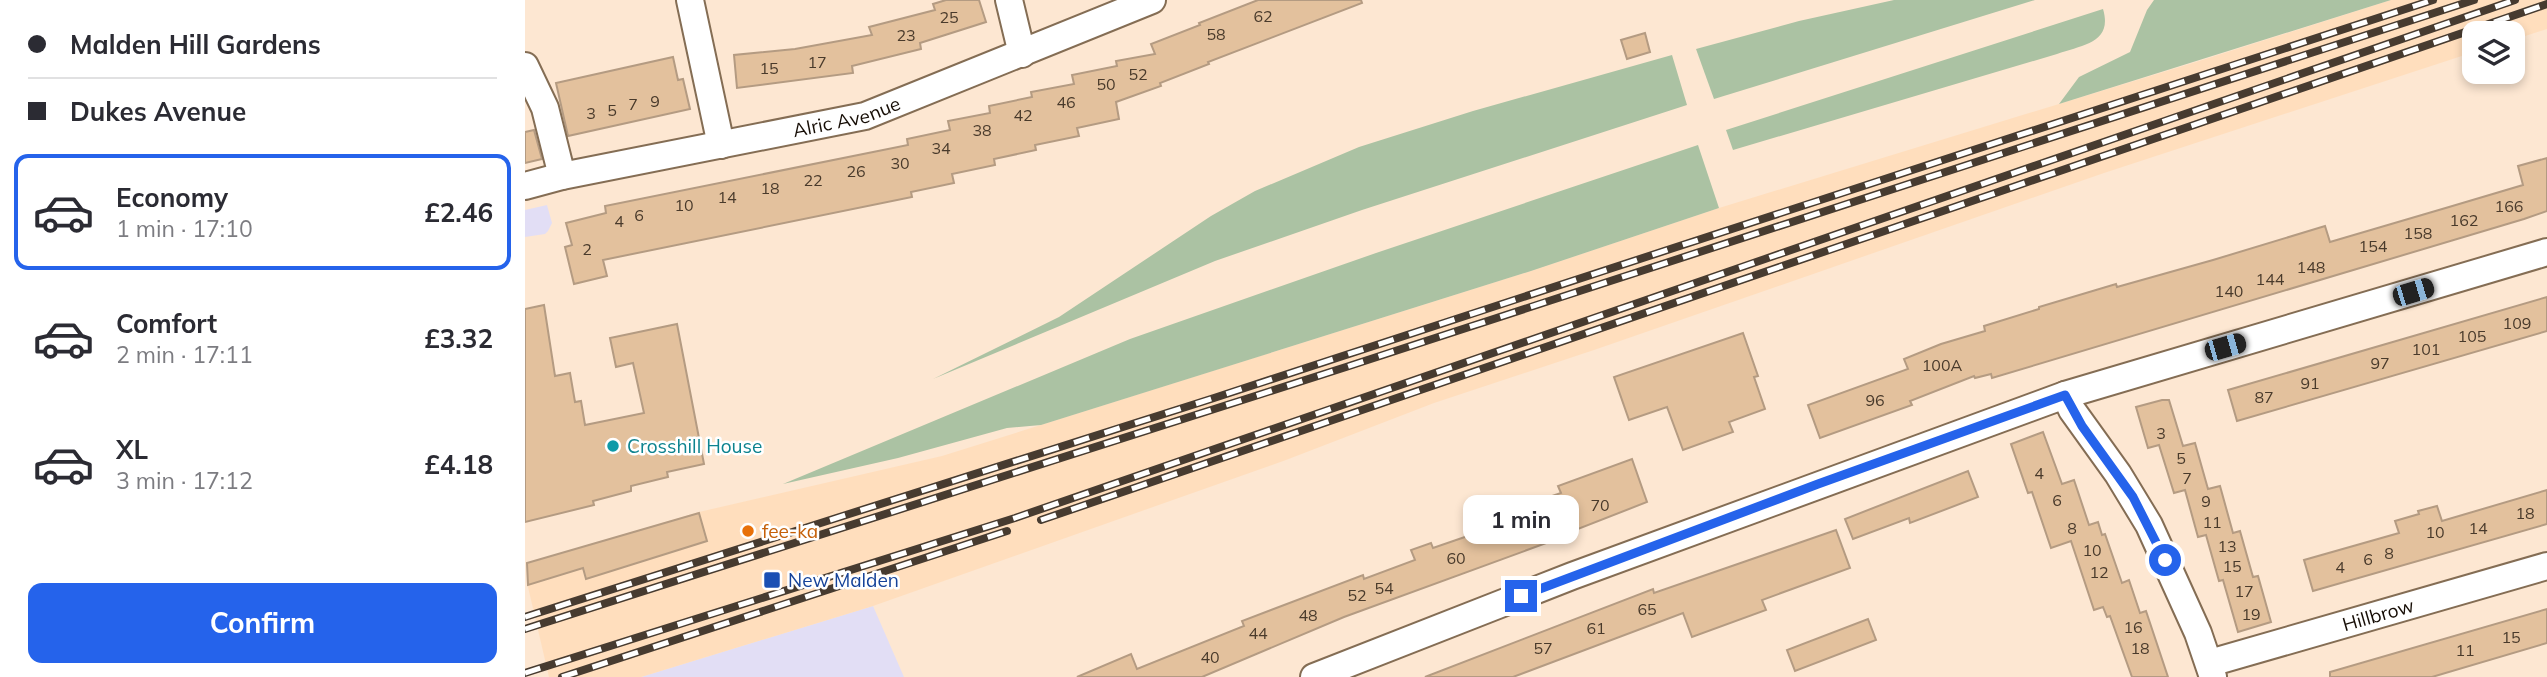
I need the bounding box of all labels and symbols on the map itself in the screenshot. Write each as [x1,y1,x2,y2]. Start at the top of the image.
house number: 62 [1253,6,1273,26]
house number: 25 [939,7,959,27]
house number: 58 [1206,24,1226,44]
house number: 23 [896,25,916,45]
house number: 17 [807,52,827,72]
house number: 15 [759,58,779,78]
house number: 52 [1128,64,1148,84]
house number: 50 [1096,74,1116,94]
house number: 9 [650,91,660,111]
street label: Alric Avenue [791,91,904,142]
house number: 46 [1056,92,1076,112]
house number: 7 [628,94,638,114]
house number: 5 [607,100,617,120]
house number: 3 [586,103,596,123]
house number: 42 [1013,105,1033,125]
house number: 38 [972,120,992,140]
house number: 34 [931,138,951,158]
house number: 30 [890,153,910,173]
house number: 26 [846,161,866,181]
house number: 22 [803,170,823,190]
house number: 18 [760,178,780,198]
house number: 14 [717,187,737,207]
house number: 10 [674,195,694,215]
house number: 166 [2495,196,2523,216]
house number: 6 [634,205,644,225]
house number: 162 [2450,210,2478,230]
house number: 4 [614,211,624,231]
house number: 158 [2404,223,2432,243]
house number: 154 [2359,236,2388,256]
house number: 2 [582,239,592,259]
house number: 148 [2297,257,2325,277]
house number: 144 [2256,269,2285,289]
car [2390,276,2437,308]
house number: 140 [2215,281,2243,301]
house number: 109 [2503,313,2531,333]
house number: 105 [2458,326,2486,346]
car [2202,331,2249,363]
house number: 101 [2412,339,2440,359]
house number: 97 [2370,353,2390,373]
house number: 100A [1922,355,1963,375]
house number: 91 [2300,373,2320,393]
house number: 87 [2254,387,2274,407]
house number: 96 [1865,390,1885,410]
house number: 3 [2156,423,2166,443]
place label: Crosshill House [627,434,762,458]
marker: Crosshill House [605,438,621,454]
house number: 5 [2176,448,2186,468]
house number: 4 [2034,463,2044,483]
house number: 7 [2182,468,2192,488]
house number: 6 [2052,490,2062,510]
house number: 9 [2201,491,2211,511]
callout: 1 min [1463,494,1579,544]
house number: 70 [1590,495,1610,515]
house number: 18 [2515,503,2535,523]
house number: 11 [2202,512,2222,532]
house number: 8 [2067,518,2077,538]
house number: 14 [2468,518,2488,538]
place label: fee-ka [762,519,818,543]
house number: 10 [2425,522,2445,542]
marker: fee-ka [740,523,756,539]
house number: 13 [2217,536,2237,556]
house number: 10 [2082,540,2102,560]
house number: 8 [2384,543,2394,563]
route start [2149,544,2181,576]
house number: 60 [1446,548,1466,568]
house number: 6 [2363,549,2373,569]
house number: 15 [2222,556,2242,576]
house number: 4 [2335,557,2345,577]
house number: 12 [2089,562,2109,582]
place label: New Malden [788,568,899,592]
marker: New Malden [762,570,782,590]
house number: 54 [1374,578,1394,598]
route end [1505,580,1537,612]
house number: 17 [2234,581,2254,601]
house number: 52 [1347,585,1367,605]
street label: Hillbrow [2339,593,2417,636]
house number: 65 [1637,599,1657,619]
house number: 19 [2241,604,2261,624]
house number: 48 [1298,605,1318,625]
house number: 16 [2123,617,2143,637]
house number: 61 [1586,618,1606,638]
house number: 44 [1248,623,1268,643]
house number: 15 [2501,627,2521,647]
house number: 57 [1533,638,1553,658]
house number: 18 [2130,638,2150,658]
house number: 11 [2455,640,2475,660]
house number: 40 [1200,647,1220,667]

